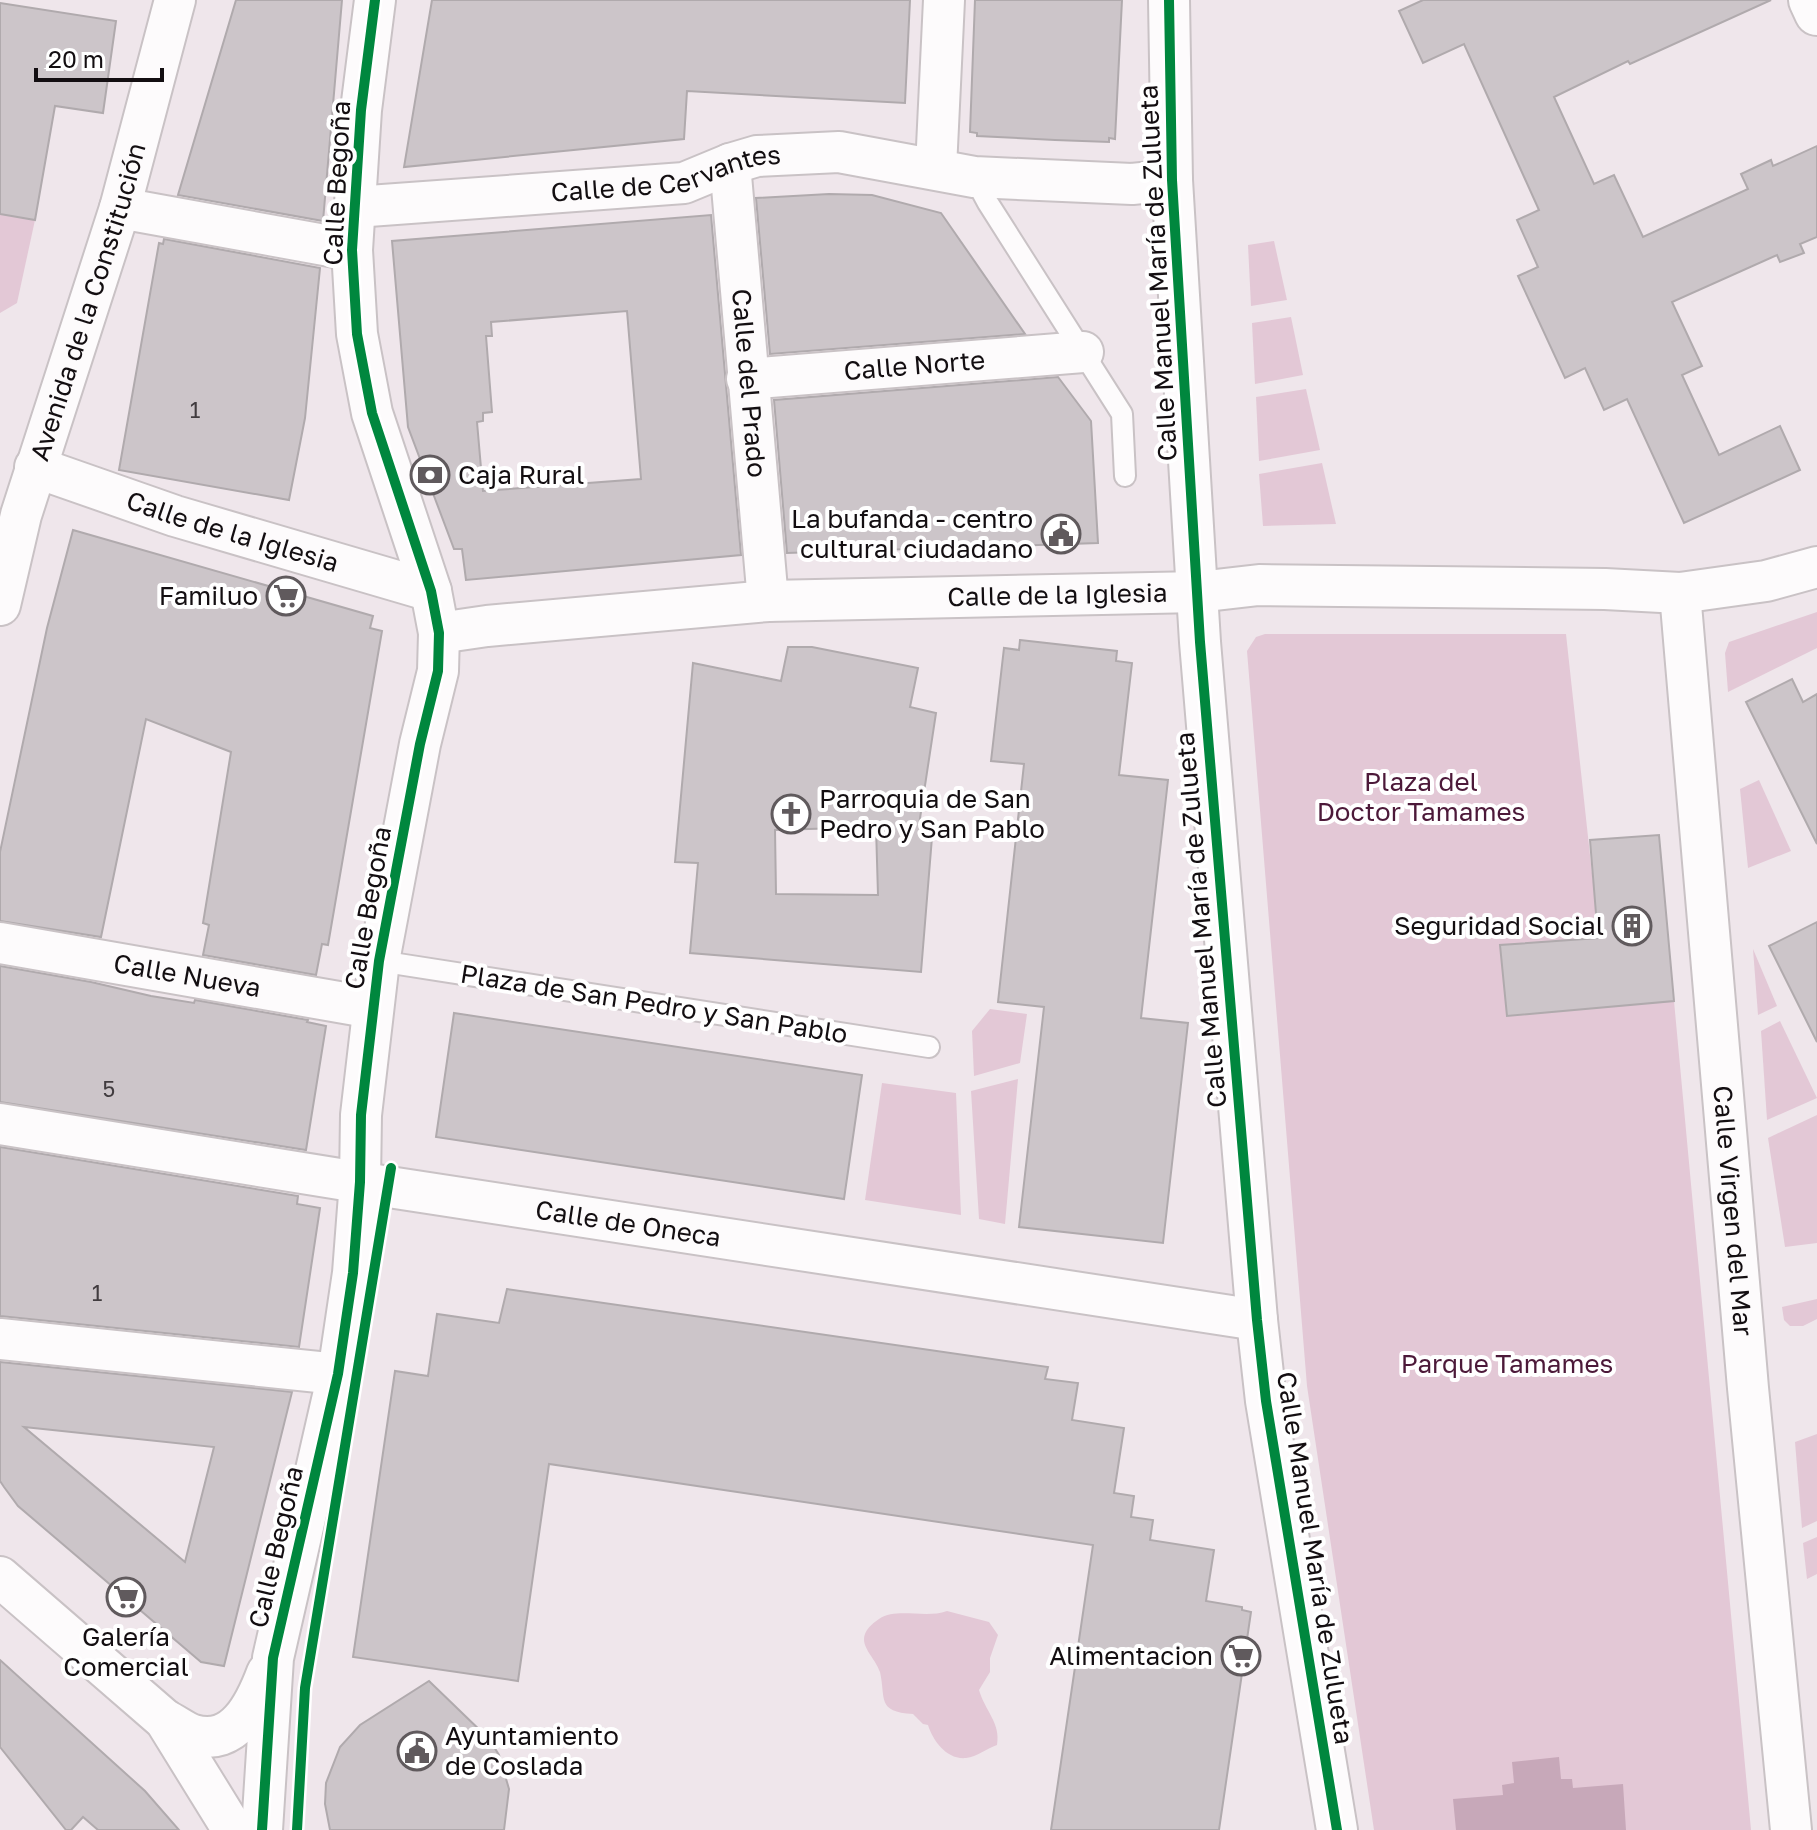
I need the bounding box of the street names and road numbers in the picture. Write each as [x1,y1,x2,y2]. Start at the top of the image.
street label: Calle Manuel María de Zulueta [1132,84,1183,462]
street label: Calle Begoña [317,100,356,266]
street label: Avenida de la Constitución [23,139,152,465]
street label: Calle de Cervantes [550,139,781,208]
street label: Calle del Prado [726,287,773,479]
street label: Calle Norte [842,344,986,386]
street label: Calle de la Iglesia [122,484,342,578]
street label: Calle de la Iglesia [947,577,1168,612]
street label: Calle Manuel María de Zulueta [1169,731,1232,1109]
street label: Calle Begoña [338,824,397,992]
street label: Calle Nueva [111,947,263,1003]
street label: Plaza de San Pedro y San Pablo [458,958,850,1049]
street label: Calle Virgen del Mar [1707,1084,1759,1337]
street label: Calle de Oneca [533,1194,723,1253]
street label: Calle Manuel María de Zulueta [1271,1369,1360,1747]
street label: Calle Begoña [242,1463,309,1631]

